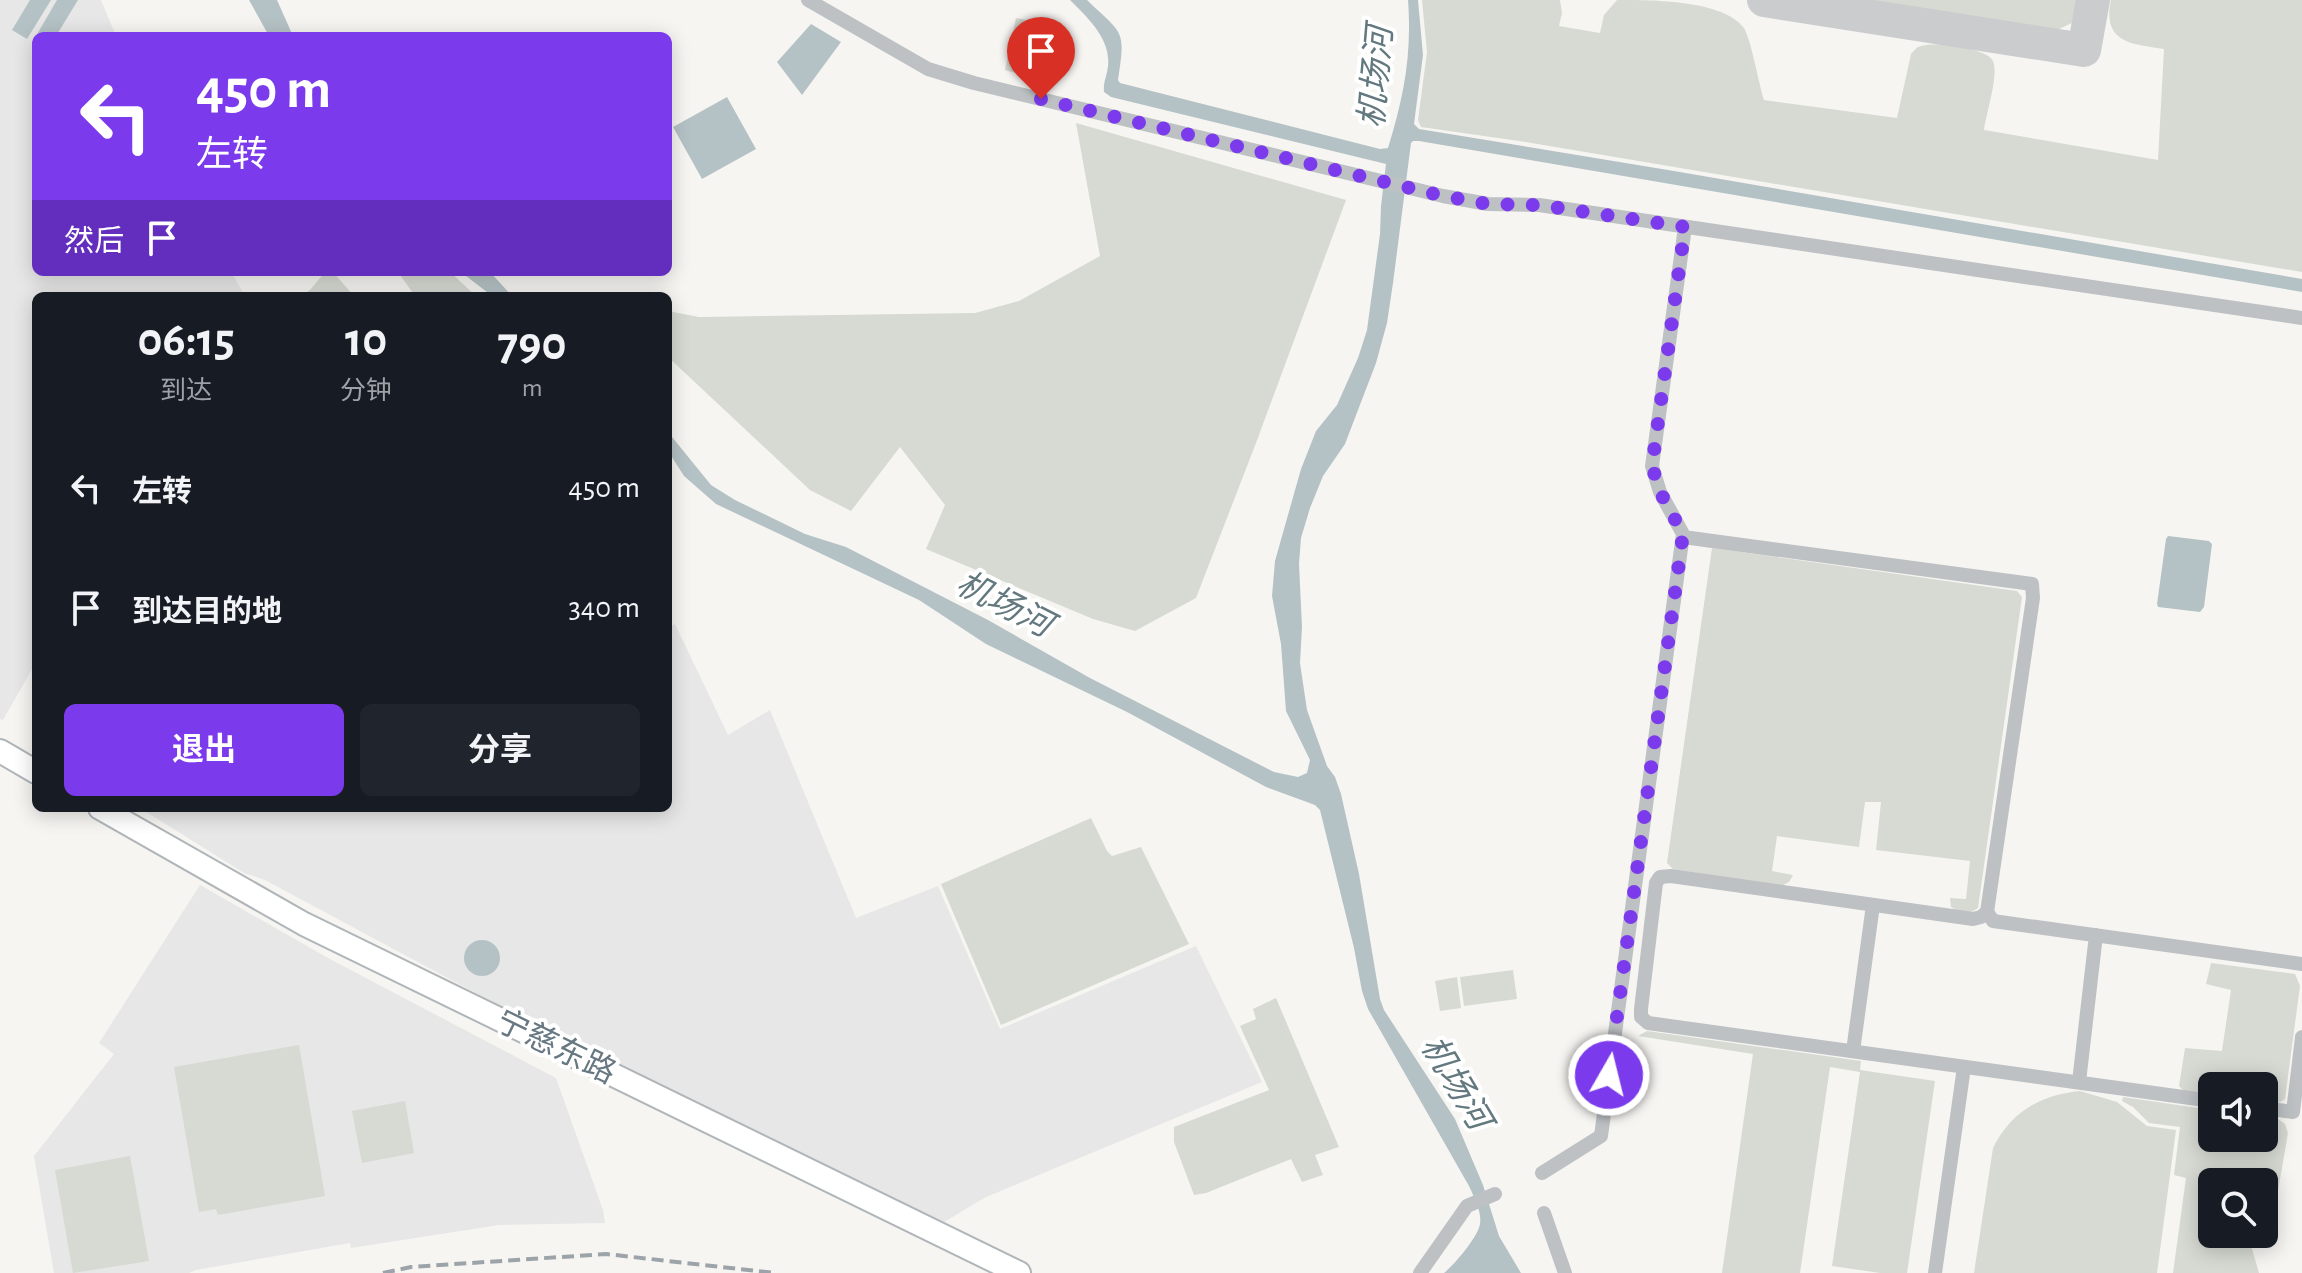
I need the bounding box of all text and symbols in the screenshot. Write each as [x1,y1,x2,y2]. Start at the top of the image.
pin [1007,17,1075,99]
water label: 机场河 [1354,19,1399,129]
icon: arrive [1019,29,1063,73]
text: 450 m [196,62,331,118]
icon: left [64,64,168,168]
text: 左转 [196,137,268,173]
icon: arrive [140,216,184,260]
text: 然后 [64,227,124,257]
text: 06:15 [137,317,235,365]
text: 10 [345,317,387,365]
text: 790 [498,321,567,369]
text: m [522,375,542,401]
text: 到达 [160,378,212,404]
text: 分钟 [340,378,392,404]
icon: left [64,466,108,510]
text: 450 m [568,473,640,503]
text: 左转 [132,477,192,507]
water label: 机场河 [951,565,1063,646]
icon: arrive [64,586,108,630]
text: 340 m [568,593,640,623]
text: 到达目的地 [132,597,282,627]
button: 退出 [64,704,344,796]
button: 分享 [360,704,640,796]
street label: 宁慈东路 [491,1003,621,1089]
water label: 机场河 [1414,1029,1501,1141]
position arrow [1567,1033,1651,1117]
map controls [2198,1072,2278,1248]
button: sound [2198,1072,2278,1152]
button: search [2198,1168,2278,1248]

